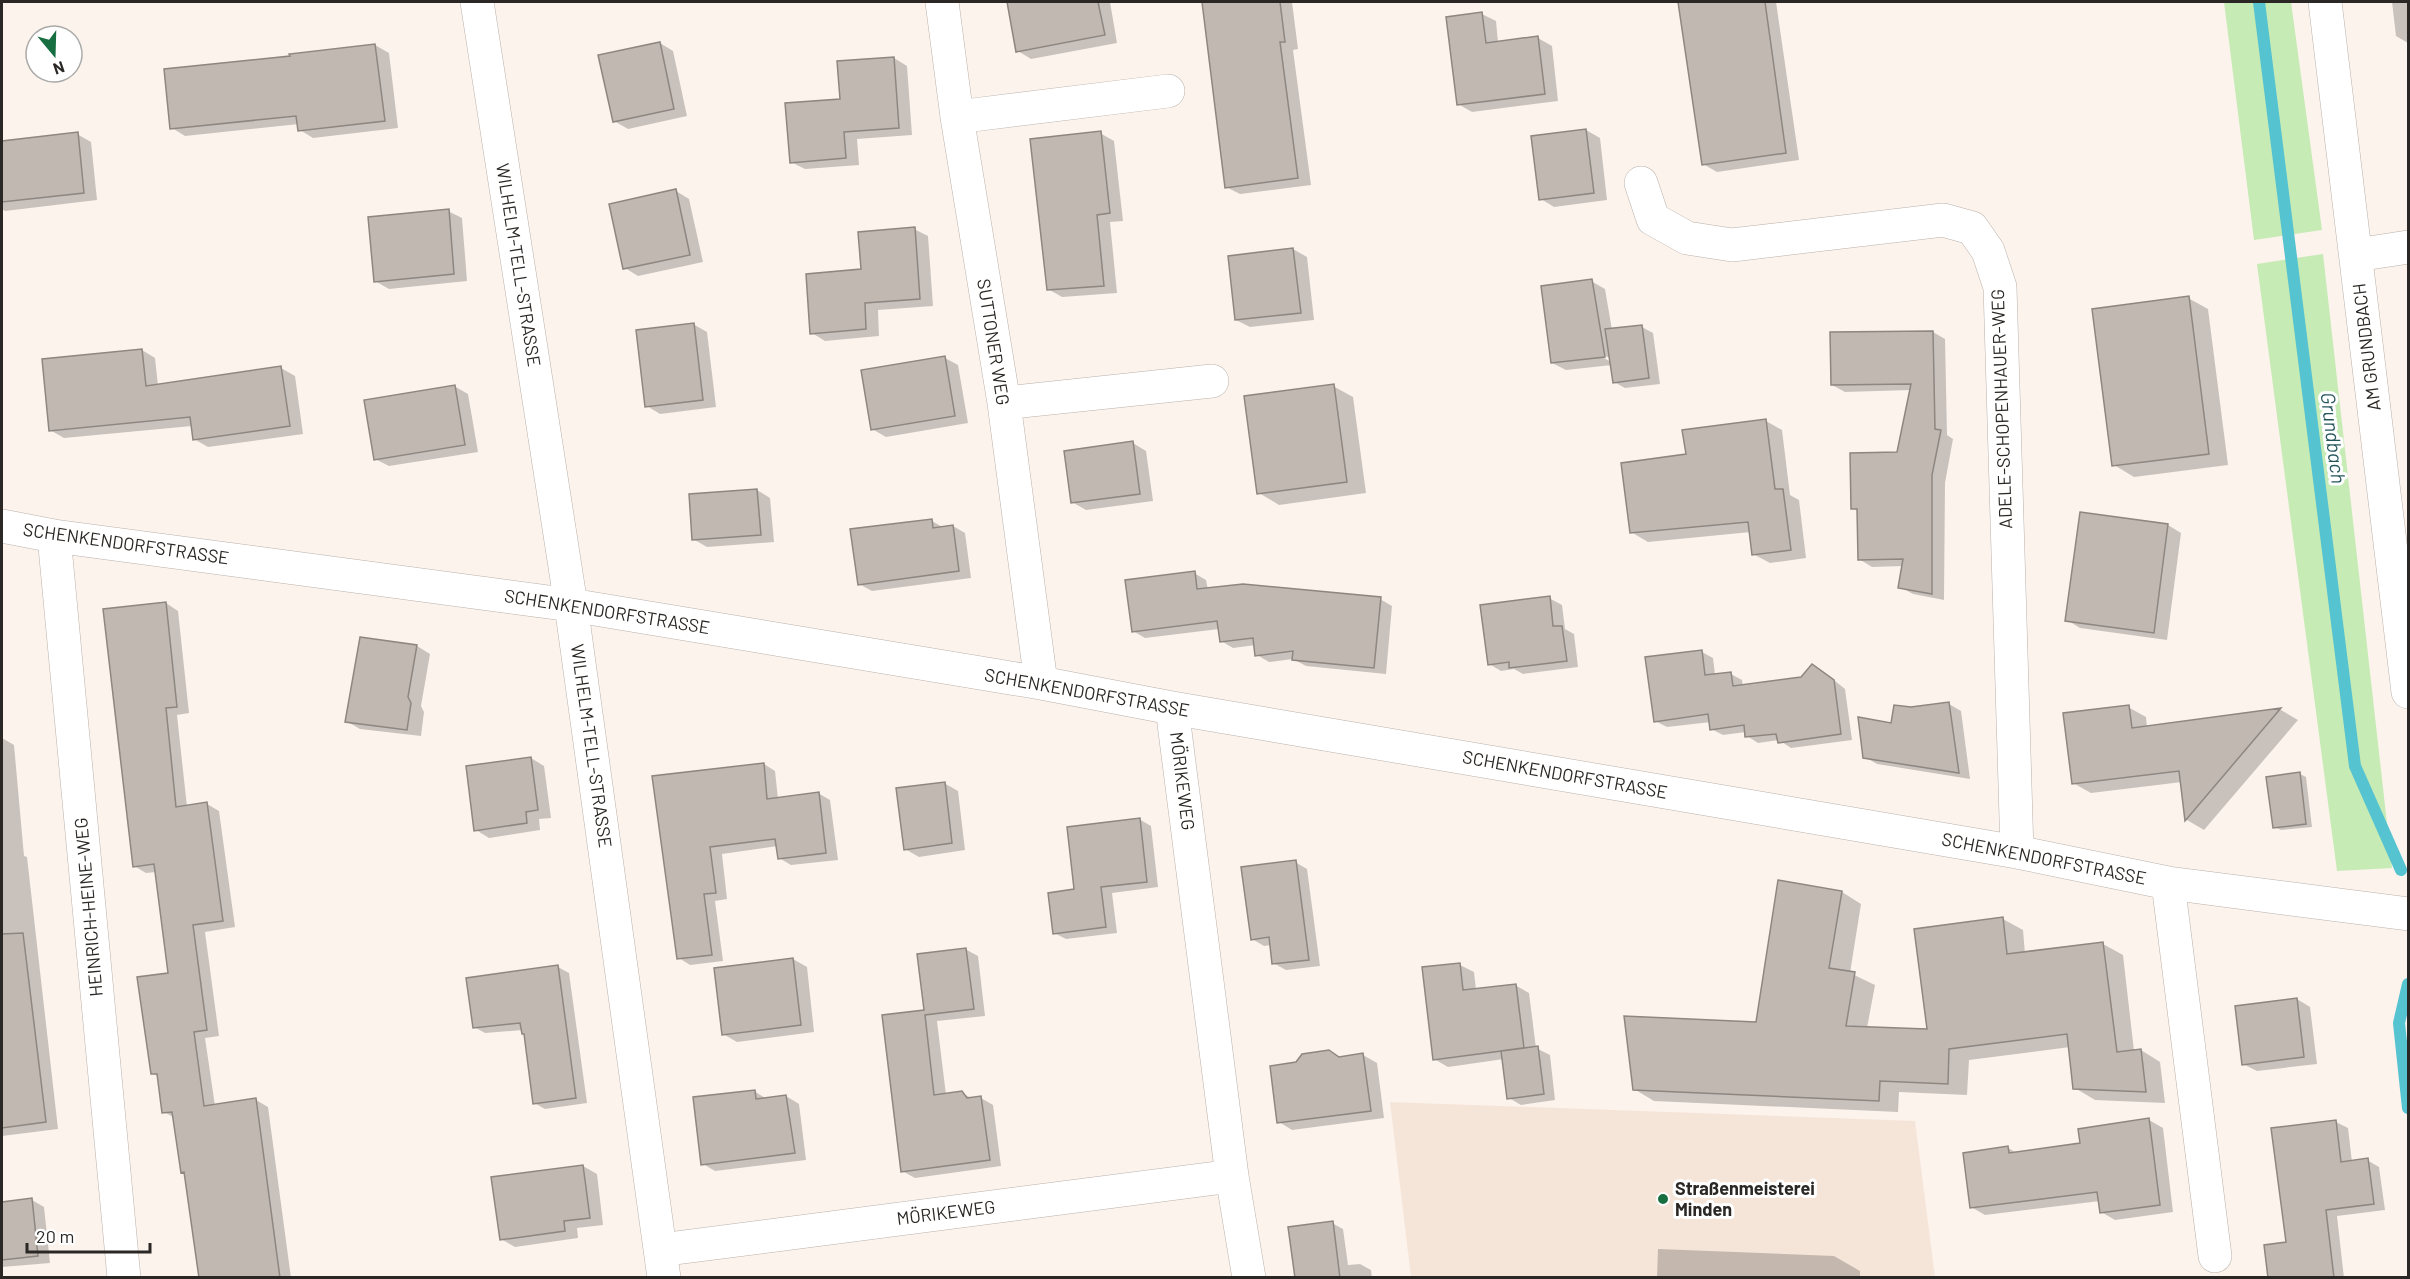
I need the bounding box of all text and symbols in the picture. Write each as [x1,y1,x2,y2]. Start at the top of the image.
north arrow [24,24,84,84]
text: N [51,58,67,79]
street label: WILHELM-TELL-STRASSE [492,162,546,368]
street label: SUTTONER WEG [973,277,1015,407]
street label: AM GRUNDBACH [2347,282,2385,412]
street label: ADELE-SCHOPENHAUER-WEG [1986,289,2016,529]
water label: Grundbach [2316,391,2352,485]
street label: SCHENKENDORFSTRASSE [22,518,231,568]
street label: SCHENKENDORFSTRASSE [503,584,712,638]
street label: WILHELM-TELL-STRASSE [567,643,617,849]
street label: SCHENKENDORFSTRASSE [983,663,1191,721]
street label: MÖRIKEWEG [1166,730,1200,832]
street label: SCHENKENDORFSTRASSE [1461,745,1669,803]
street label: HEINRICH-HEINE-WEG [69,817,107,998]
street label: SCHENKENDORFSTRASSE [1940,827,2148,889]
place label: Straßenmeisterei Minden [1675,1177,1815,1220]
marker: Straßenmeisterei Minden [1656,1192,1670,1206]
street label: MÖRIKEWEG [895,1195,997,1229]
scale bar [27,1216,150,1254]
text: 20 m [36,1225,74,1247]

